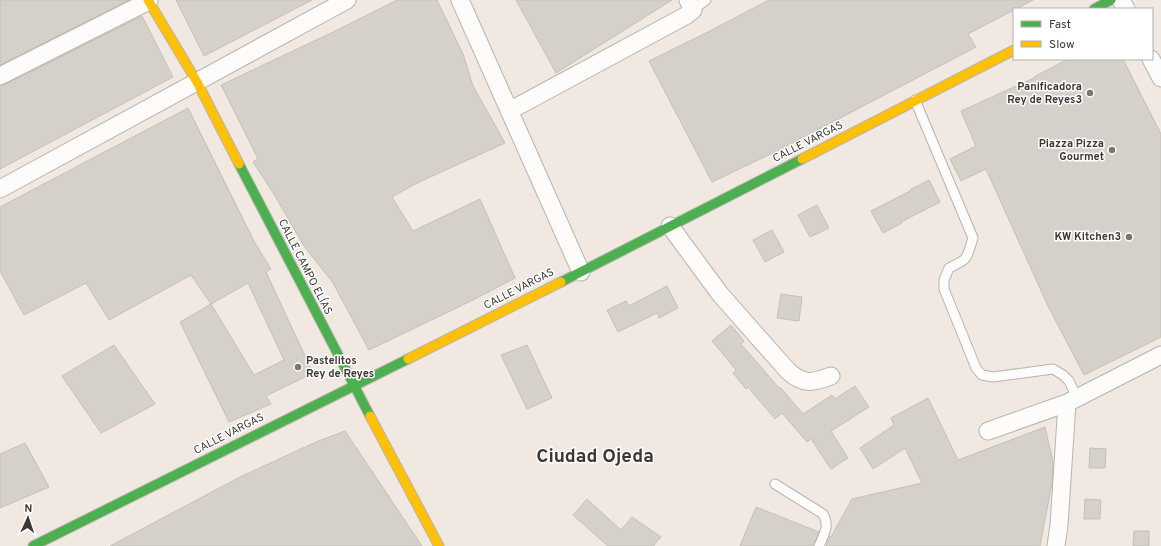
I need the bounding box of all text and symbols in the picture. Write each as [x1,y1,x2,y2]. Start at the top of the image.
legend [1013,8,1153,60]
text: Fast [1049,17,1071,33]
text: Slow [1049,37,1075,53]
place label: Panificadora Rey de Reyes3 [1007,80,1082,107]
marker: Panificadora Rey de Reyes3 [1085,88,1095,98]
street label: CALLE VARGAS [771,118,845,166]
place label: Piazza Pizza Gourmet [1039,137,1104,164]
marker: Piazza Pizza Gourmet [1107,145,1117,155]
street label: CALLE CAMPO ELÍAS [275,216,336,317]
place label: KW Kitchen3 [1054,230,1121,244]
marker: KW Kitchen3 [1124,232,1134,242]
street label: CALLE VARGAS [482,265,556,313]
place label: Pastelitos Rey de Reyes [306,354,374,381]
marker: Pastelitos Rey de Reyes [293,362,303,372]
street label: CALLE VARGAS [192,410,266,458]
district label: Ciudad Ojeda [536,445,654,469]
north arrow [8,498,48,538]
text: N [24,502,33,516]

